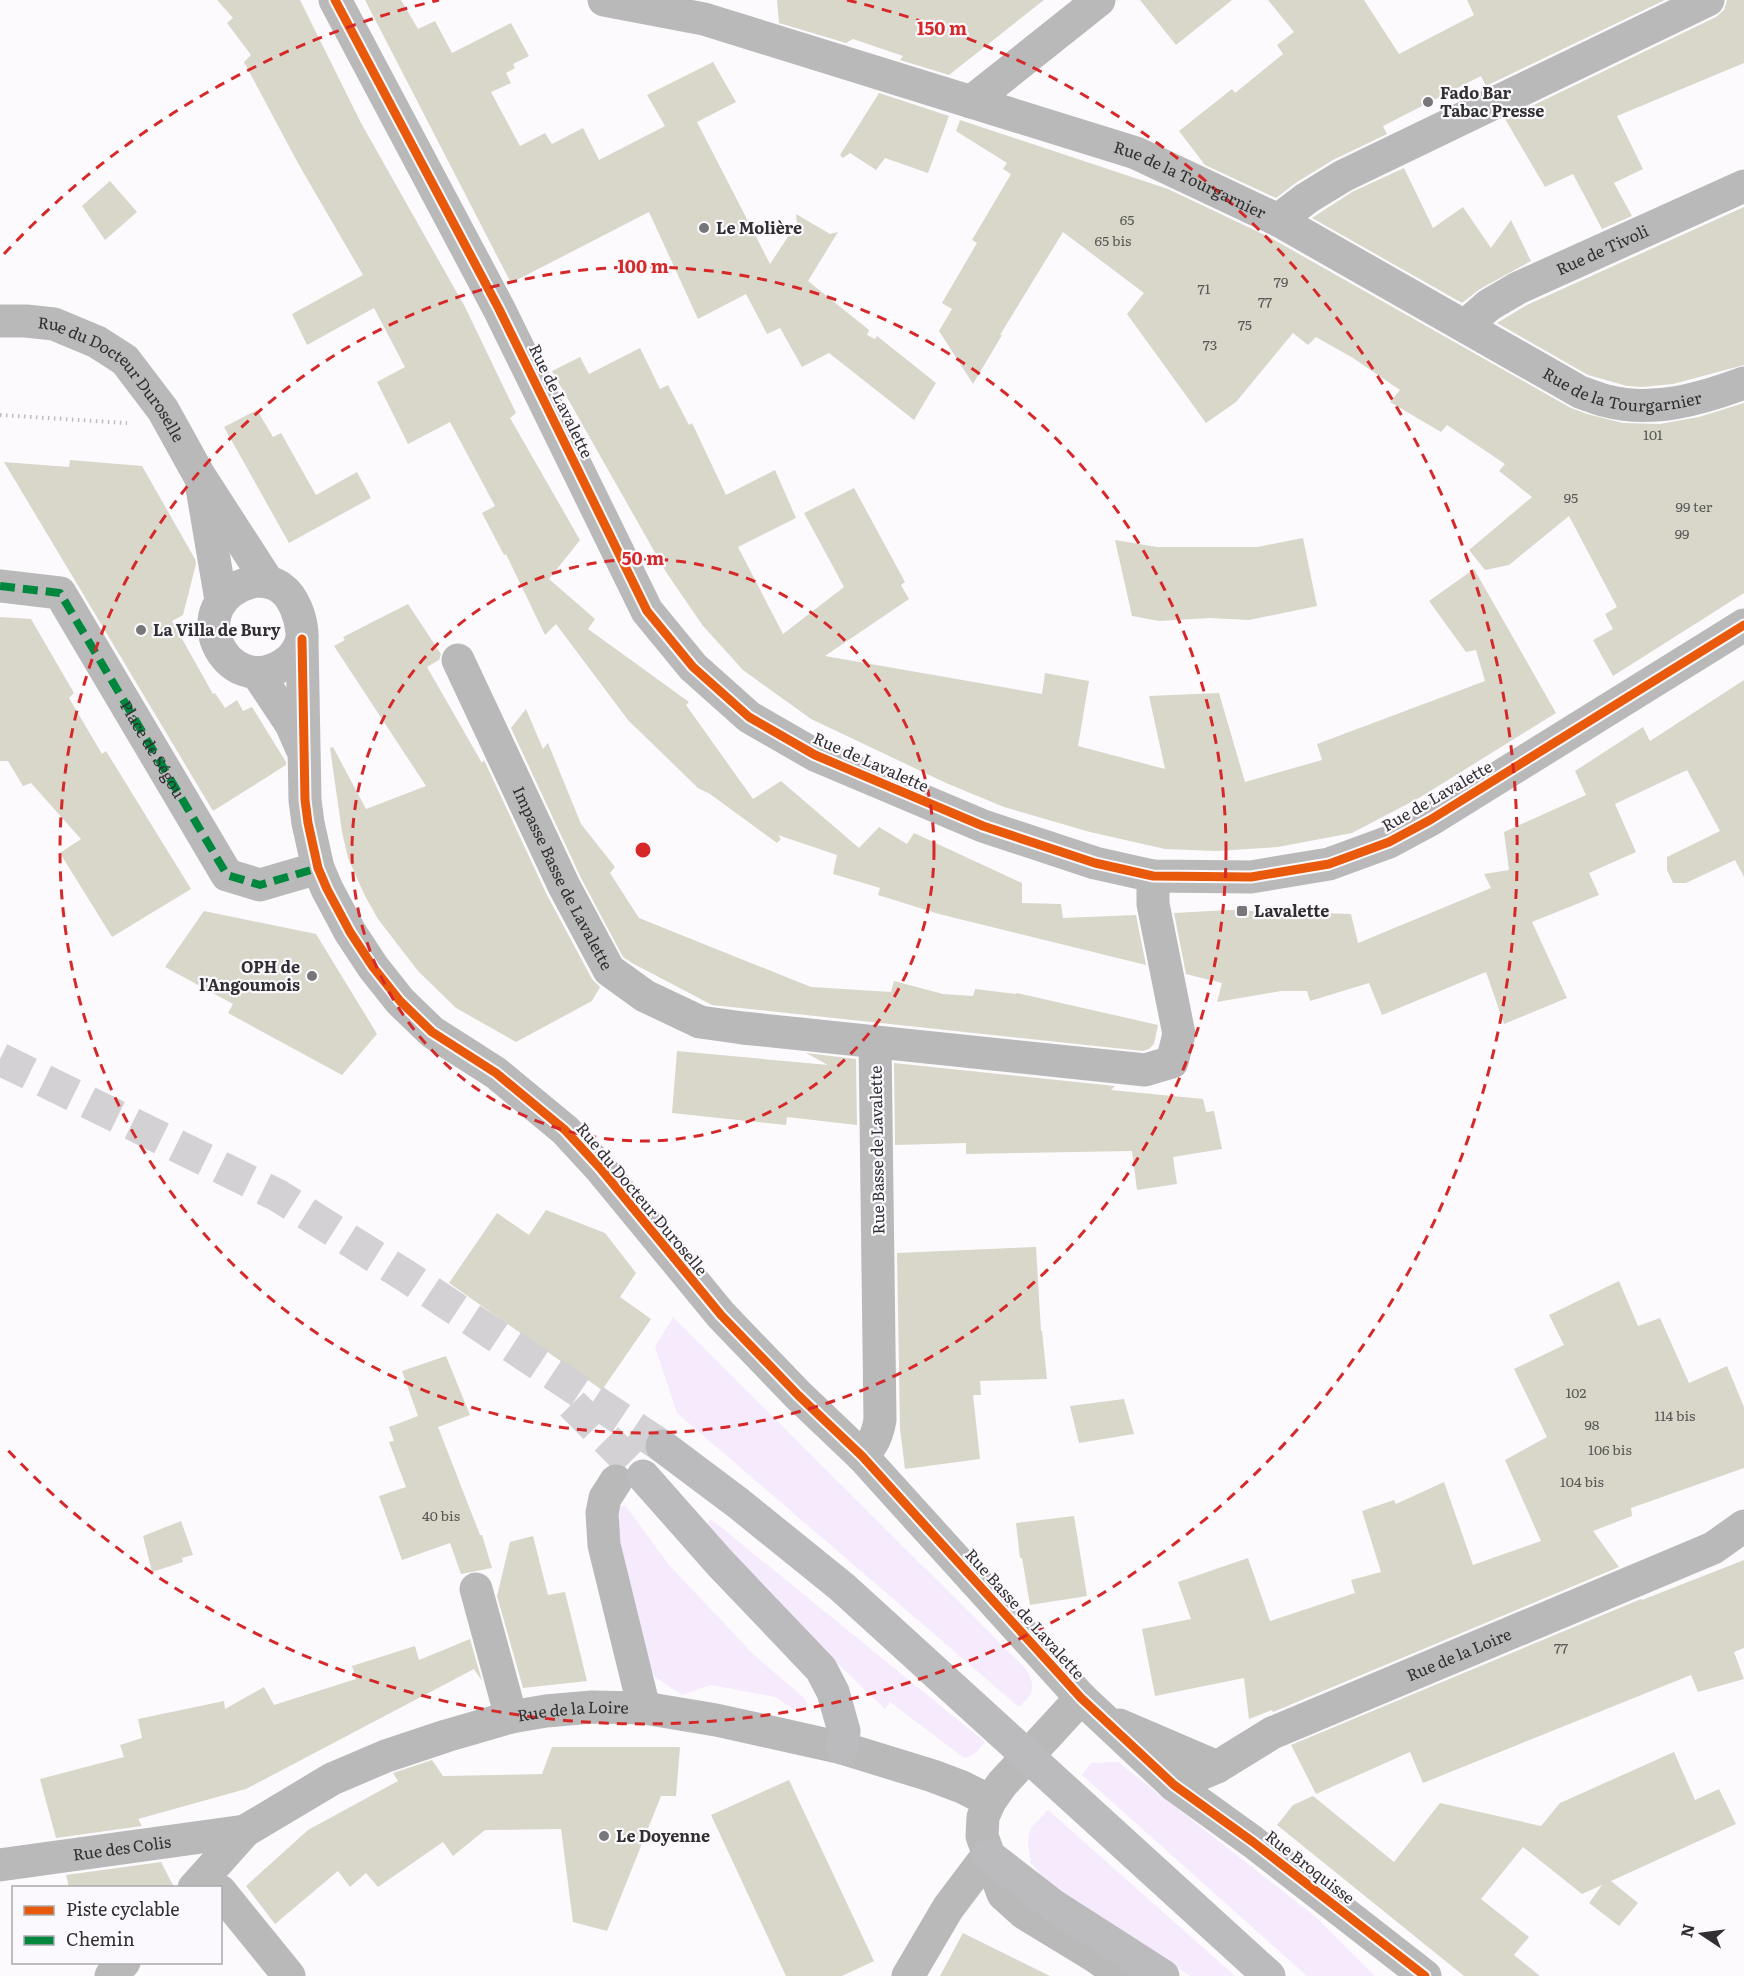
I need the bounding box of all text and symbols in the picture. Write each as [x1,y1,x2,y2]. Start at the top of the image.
text: 150 m [917,14,967,41]
place label: Fado Bar Tabac Presse [1440,80,1544,122]
marker: Fado Bar Tabac Presse [1421,95,1435,109]
street label: Rue de la Tourgarnier [1111,134,1271,224]
house number: 65 [1120,209,1134,229]
place label: Le Molière [716,215,802,239]
street label: Rue de Tivoli [1552,218,1652,280]
marker: Le Molière [697,221,711,235]
house number: 65 bis [1095,230,1131,250]
text: 100 m [617,252,669,279]
house number: 79 [1274,271,1288,291]
house number: 71 [1198,278,1211,298]
house number: 77 [1258,291,1272,311]
street label: Rue du Docteur Duroselle [37,309,191,446]
house number: 75 [1238,314,1252,334]
house number: 73 [1203,334,1217,354]
street label: Rue de Lavalette [524,340,600,462]
street label: Rue de la Tourgarnier [1539,360,1704,417]
house number: 101 [1643,424,1663,444]
house number: 95 [1564,487,1578,507]
house number: 99 ter [1676,496,1713,516]
house number: 99 [1675,523,1689,543]
text: 50 m [622,544,664,571]
place label: La Villa de Bury [153,617,281,641]
marker: La Villa de Bury [134,623,148,637]
street label: Place de Ségou [115,695,192,802]
street label: Rue de Lavalette [810,725,933,797]
street label: Rue de Lavalette [1377,754,1496,837]
street label: Impasse Basse de Lavalette [508,782,620,974]
centre of rings [633,840,653,860]
place label: Lavalette [1254,898,1329,922]
marker: Lavalette [1235,904,1249,918]
place label: OPH de l'Angoumois [199,954,300,996]
marker: OPH de l'Angoumois [305,969,319,983]
street label: Rue Basse de Lavalette [863,1065,889,1235]
street label: Rue du Docteur Duroselle [571,1116,714,1280]
house number: 102 [1566,1382,1586,1402]
house number: 114 bis [1655,1405,1695,1425]
house number: 98 [1584,1414,1600,1434]
house number: 106 bis [1588,1439,1632,1459]
house number: 104 bis [1560,1471,1604,1491]
house number: 40 bis [422,1505,460,1525]
street label: Rue Basse de Lavalette [960,1542,1091,1684]
street label: Rue de la Loire [1402,1621,1515,1686]
house number: 77 [1554,1637,1568,1657]
street label: Rue de la Loire [515,1694,629,1727]
place label: Le Doyenne [616,1823,710,1847]
street label: Rue Broquisse [1261,1824,1360,1909]
street label: Rue des Colis [71,1828,172,1866]
marker: Le Doyenne [597,1829,611,1843]
legend [12,1886,222,1964]
text: Piste cyclable [66,1895,180,1922]
north arrow [1672,1904,1732,1964]
text: N [1673,1921,1700,1940]
text: Chemin [66,1925,135,1952]

